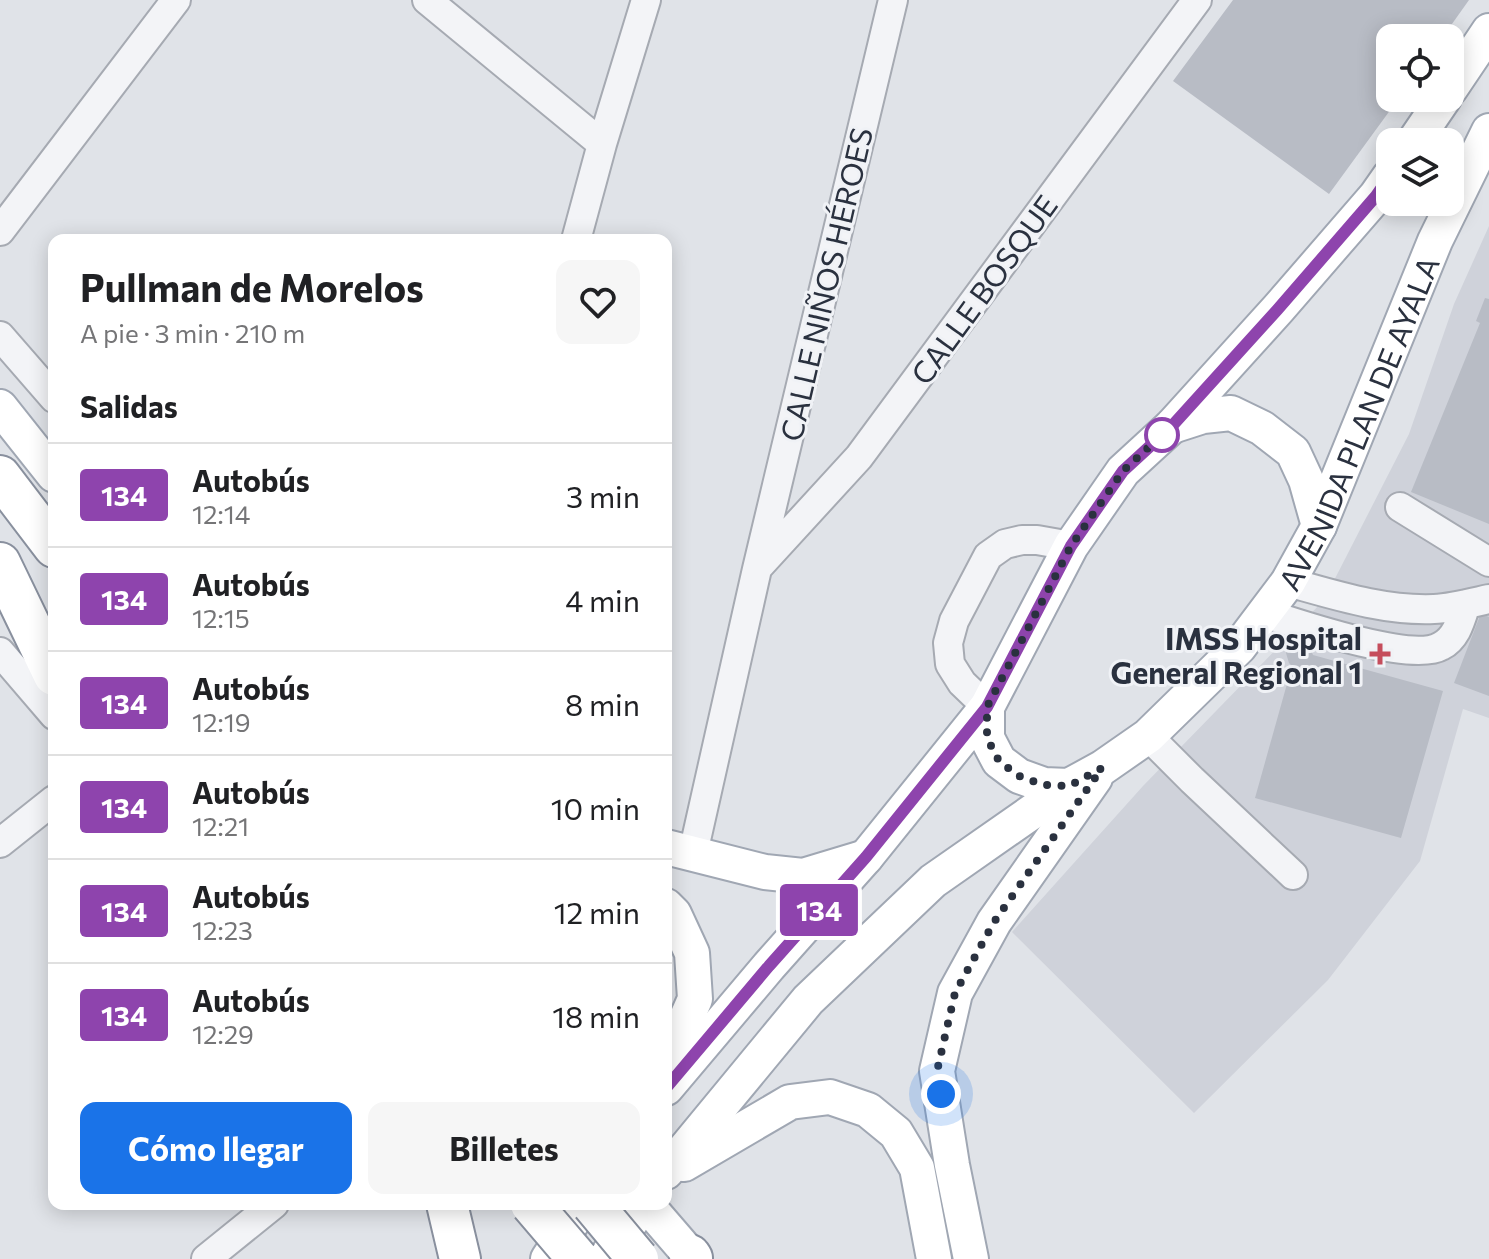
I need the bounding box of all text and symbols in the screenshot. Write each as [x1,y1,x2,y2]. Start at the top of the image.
map controls [1376,24,1464,216]
button: locate [1376,24,1464,112]
street label: CALLE NIÑOS HÉROES [771,124,879,444]
button: layers [1376,128,1464,216]
street label: CALLE BOSQUE [902,187,1064,391]
street label: AVENIDA PLAN DE AYALA [1269,250,1446,596]
button: heart [556,260,640,344]
text: Pullman de Morelos [80,263,424,310]
text: A pie · 3 min · 210 m [80,317,305,348]
text: Salidas [80,387,178,424]
unlabelled marker [1145,418,1179,452]
text: Autobús [192,461,310,498]
text: 3 min [566,477,640,514]
text: 134 [101,478,147,512]
text: 12:14 [192,498,250,529]
text: Autobús [192,565,310,602]
text: 4 min [565,581,640,618]
text: 134 [101,582,147,616]
text: 12:15 [192,602,250,633]
place label: IMSS Hospital General Regional 1 [1111,619,1362,690]
marker: IMSS Hospital General Regional 1 [1369,643,1391,665]
text: Autobús [192,669,310,706]
text: 8 min [565,685,640,722]
text: 134 [101,686,147,720]
text: 12:19 [192,706,251,737]
text: Autobús [192,773,310,810]
text: 10 min [551,789,640,826]
text: 134 [101,790,147,824]
text: 12:21 [192,810,249,841]
text: Autobús [192,877,310,914]
line badge: 134 [773,884,865,936]
text: 12 min [554,893,640,930]
text: 134 [796,893,842,927]
text: 134 [101,894,147,928]
text: 12:23 [192,914,253,945]
text: Autobús [192,981,310,1018]
text: 18 min [552,997,640,1034]
text: 134 [101,998,147,1032]
text: 12:29 [192,1018,254,1049]
your location [921,1074,961,1114]
button: Cómo llegar [80,1102,352,1194]
button: Billetes [368,1102,640,1194]

